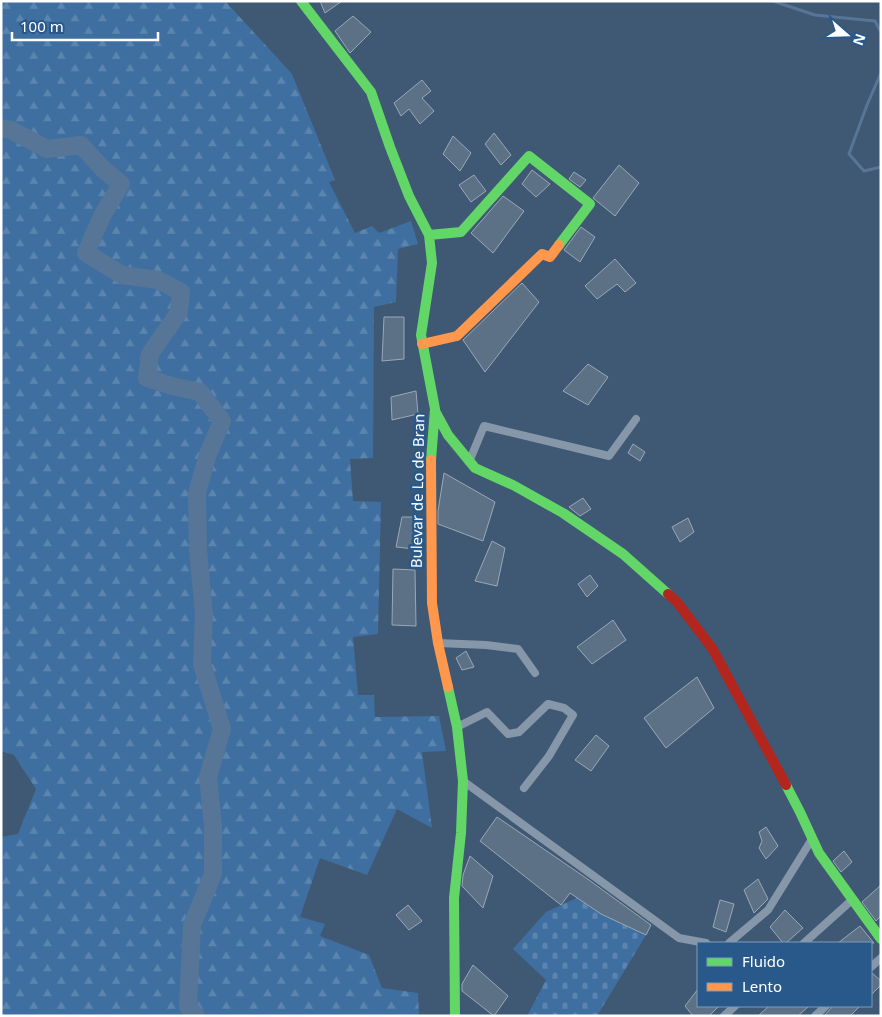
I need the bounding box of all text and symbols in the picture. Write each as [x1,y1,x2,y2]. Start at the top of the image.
scale bar [12,10,159,42]
north arrow [822,10,872,60]
text: 100 m [20,16,64,36]
text: N [849,31,871,48]
street label: Bulevar de Lo de Bran [406,414,428,568]
legend [697,942,872,1007]
text: Fluido [742,951,785,971]
text: Lento [742,976,782,996]

